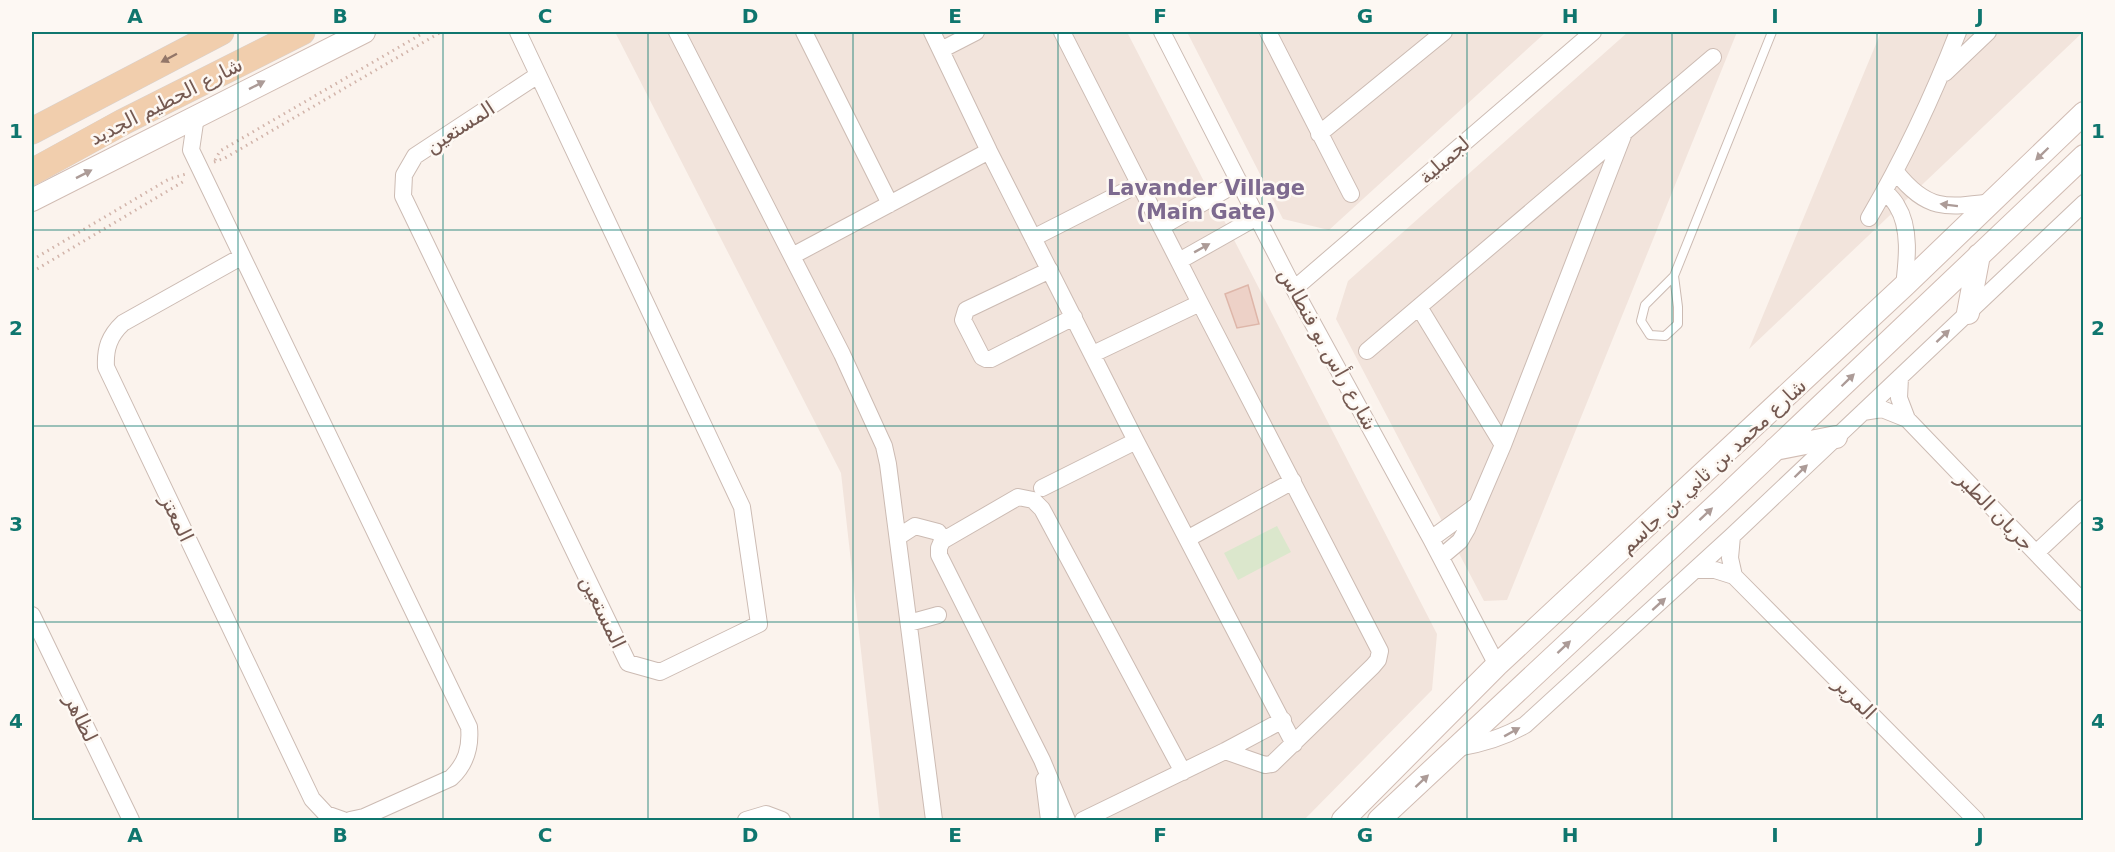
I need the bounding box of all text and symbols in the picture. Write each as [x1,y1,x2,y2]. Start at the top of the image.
text: A [127,4,143,28]
text: B [332,4,348,28]
text: C [538,4,552,28]
text: D [742,4,758,28]
text: E [948,4,962,28]
text: F [1153,4,1167,28]
text: G [1357,4,1373,28]
text: H [1562,4,1578,28]
text: I [1771,4,1779,28]
text: J [1974,4,1984,28]
street label: شارع الحطيم الجديد [85,52,247,150]
one-way arrow [160,53,177,63]
one-way arrow [249,80,266,90]
street label: المستعين [421,96,499,158]
text: 1 [9,119,23,143]
text: 1 [2091,119,2105,143]
street label: لجميلية [1413,131,1475,189]
one-way arrow [2035,146,2049,160]
one-way arrow [75,169,92,178]
district label: Lavander Village (Main Gate) [1107,176,1305,224]
one-way arrow [1939,200,1958,209]
one-way arrow [1194,242,1210,253]
street label: شارع رأس بو فنطاس [1273,263,1383,434]
text: 2 [9,316,23,340]
text: 2 [2091,316,2105,340]
one-way arrow [1935,329,1950,343]
street label: شارع محمد بن ثاني بن جاسم [1615,373,1812,559]
one-way arrow [1840,373,1854,387]
one-way arrow [1794,464,1808,478]
street label: جريان الطير [1951,466,2039,556]
street label: المعتز [155,489,199,546]
one-way arrow [1699,507,1714,521]
text: 3 [9,512,23,536]
text: 3 [2091,512,2105,536]
street label: المستعين [575,572,631,652]
one-way arrow [1651,598,1666,611]
one-way arrow [1556,640,1571,654]
street label: المرير [1828,671,1881,724]
street label: لظاهر [59,689,103,746]
text: 4 [9,709,23,733]
text: 4 [2091,709,2105,733]
one-way arrow [1504,727,1521,737]
one-way arrow [1414,775,1429,788]
text: A [127,823,143,847]
text: B [332,823,348,847]
text: C [538,823,552,847]
text: D [742,823,758,847]
text: E [948,823,962,847]
text: F [1153,823,1167,847]
text: G [1357,823,1373,847]
text: H [1562,823,1578,847]
text: I [1771,823,1779,847]
text: J [1974,823,1984,847]

